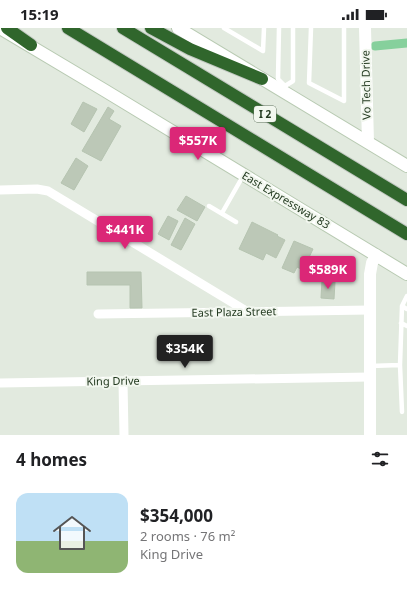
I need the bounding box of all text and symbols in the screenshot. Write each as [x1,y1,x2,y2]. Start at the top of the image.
text: 15:19 [20,4,59,24]
street label: Vo Tech Drive [357,50,374,120]
road number: I 2 [254,106,276,122]
pin: $557K [170,127,226,161]
text: $557K [179,131,217,149]
street label: East Expressway 83 [240,167,333,232]
pin: $441K [97,216,153,250]
text: $441K [106,220,144,238]
pin: $589K [300,256,356,290]
text: $589K [309,260,347,278]
street label: East Plaza Street [191,303,277,320]
pin: $354K [157,335,213,369]
text: $354K [166,339,204,357]
street label: King Drive [86,373,140,388]
text: 4 homes [16,448,87,471]
icon: filters [369,448,391,470]
text: $354,000 [140,504,213,527]
icon: home [48,509,96,557]
text: 2 rooms · 76 m² [140,527,235,545]
text: King Drive [140,545,203,563]

